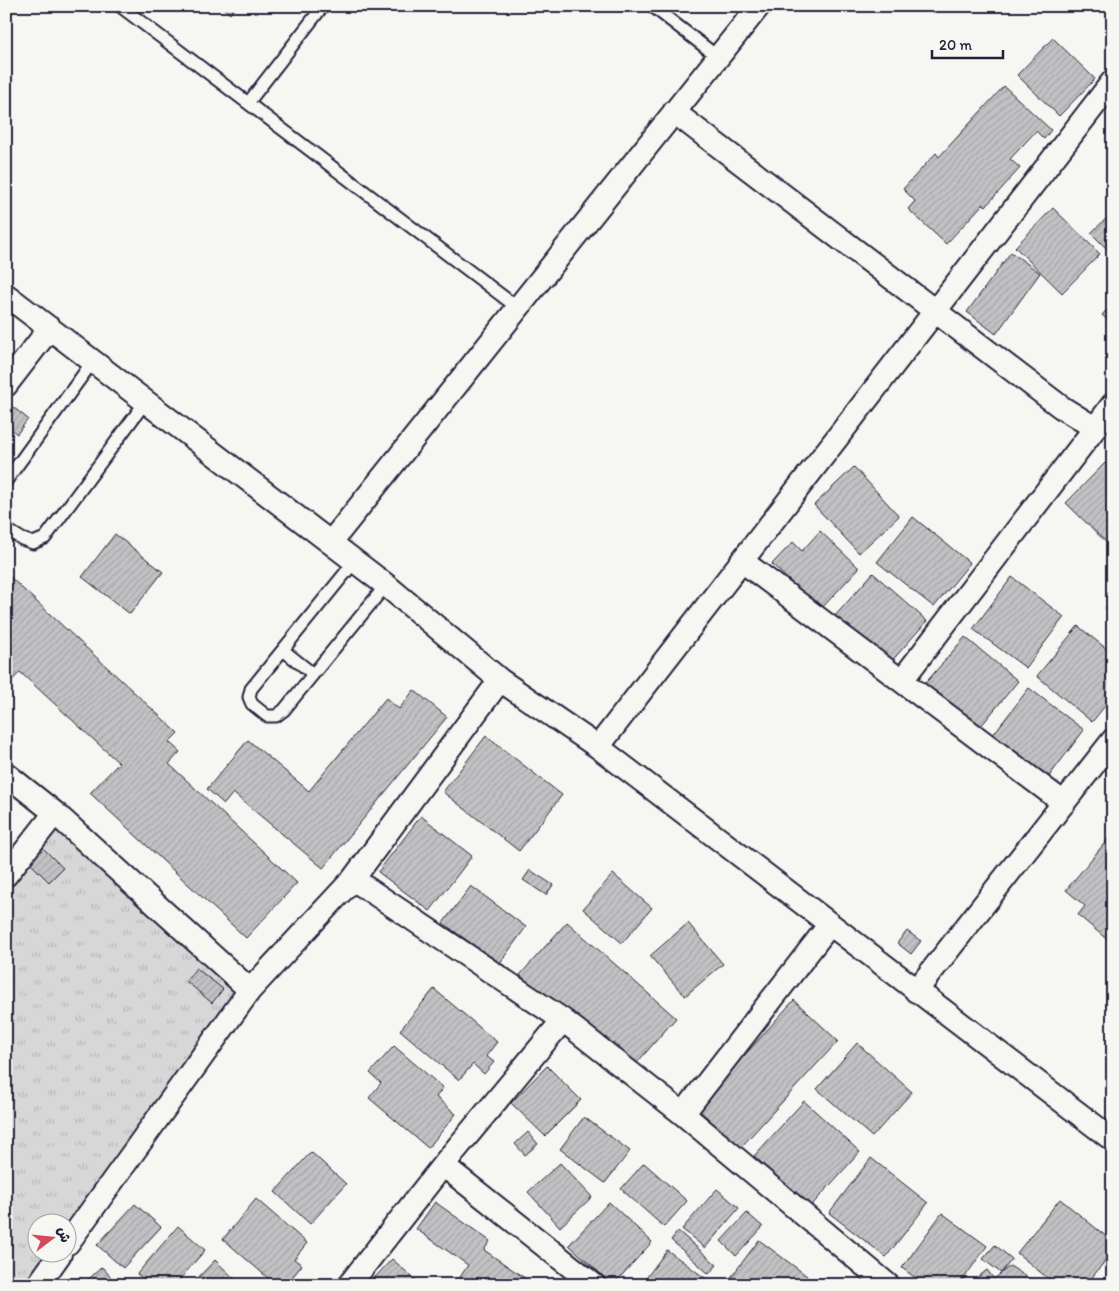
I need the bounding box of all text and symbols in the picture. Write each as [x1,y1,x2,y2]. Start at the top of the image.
scale bar [932,28,1003,60]
text: 20 m [939,36,973,54]
north arrow [28,1214,78,1264]
text: ش [54,1225,74,1244]

